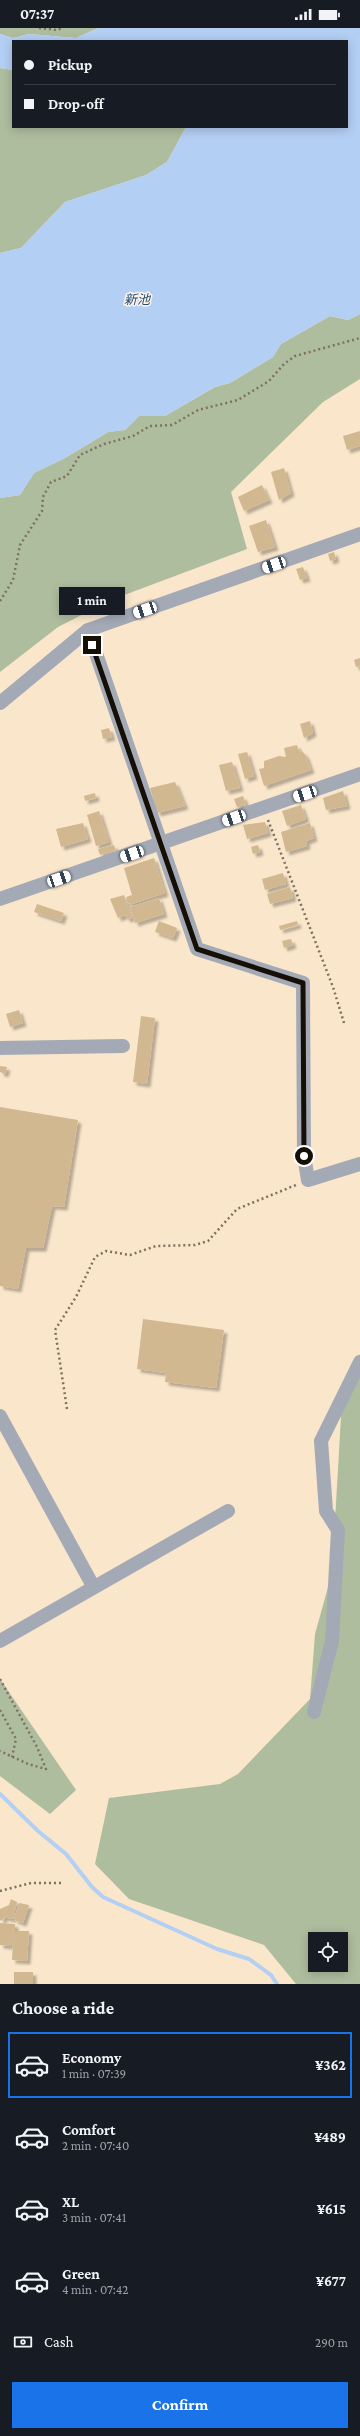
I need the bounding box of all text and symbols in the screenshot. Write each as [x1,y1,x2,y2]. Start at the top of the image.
text: 07:37 [20,6,54,22]
text: Pickup [48,57,92,73]
text: Drop-off [48,96,104,112]
water label: 新池 [124,292,152,307]
car [261,555,287,575]
callout: 1 min [59,587,125,615]
text: 1 min [77,593,107,608]
car [132,600,158,620]
route end [83,636,101,654]
car [292,784,318,804]
car [221,808,247,828]
car [119,844,145,864]
car [46,869,72,889]
route start [295,1147,313,1165]
map controls [308,1932,348,1972]
button: locate [308,1932,348,1972]
text: Choose a ride [12,1998,114,2018]
icon: car [14,2047,50,2083]
text: Economy [62,2050,121,2066]
text: ¥362 [315,2057,346,2073]
text: 1 min · 07:39 [62,2066,126,2081]
icon: car [14,2119,50,2155]
text: Comfort [62,2122,116,2138]
text: ¥489 [314,2129,346,2145]
text: 2 min · 07:40 [62,2138,129,2153]
icon: car [14,2191,50,2227]
text: XL [62,2194,79,2210]
text: ¥615 [317,2201,346,2217]
text: 3 min · 07:41 [62,2210,126,2225]
icon: car [14,2263,50,2299]
text: Green [62,2266,100,2282]
text: ¥677 [316,2273,346,2289]
text: 4 min · 07:42 [62,2282,128,2297]
icon: cash [12,2331,34,2353]
text: Cash [44,2334,74,2350]
text: 290 m [315,2335,348,2350]
button: Confirm [12,2382,348,2428]

